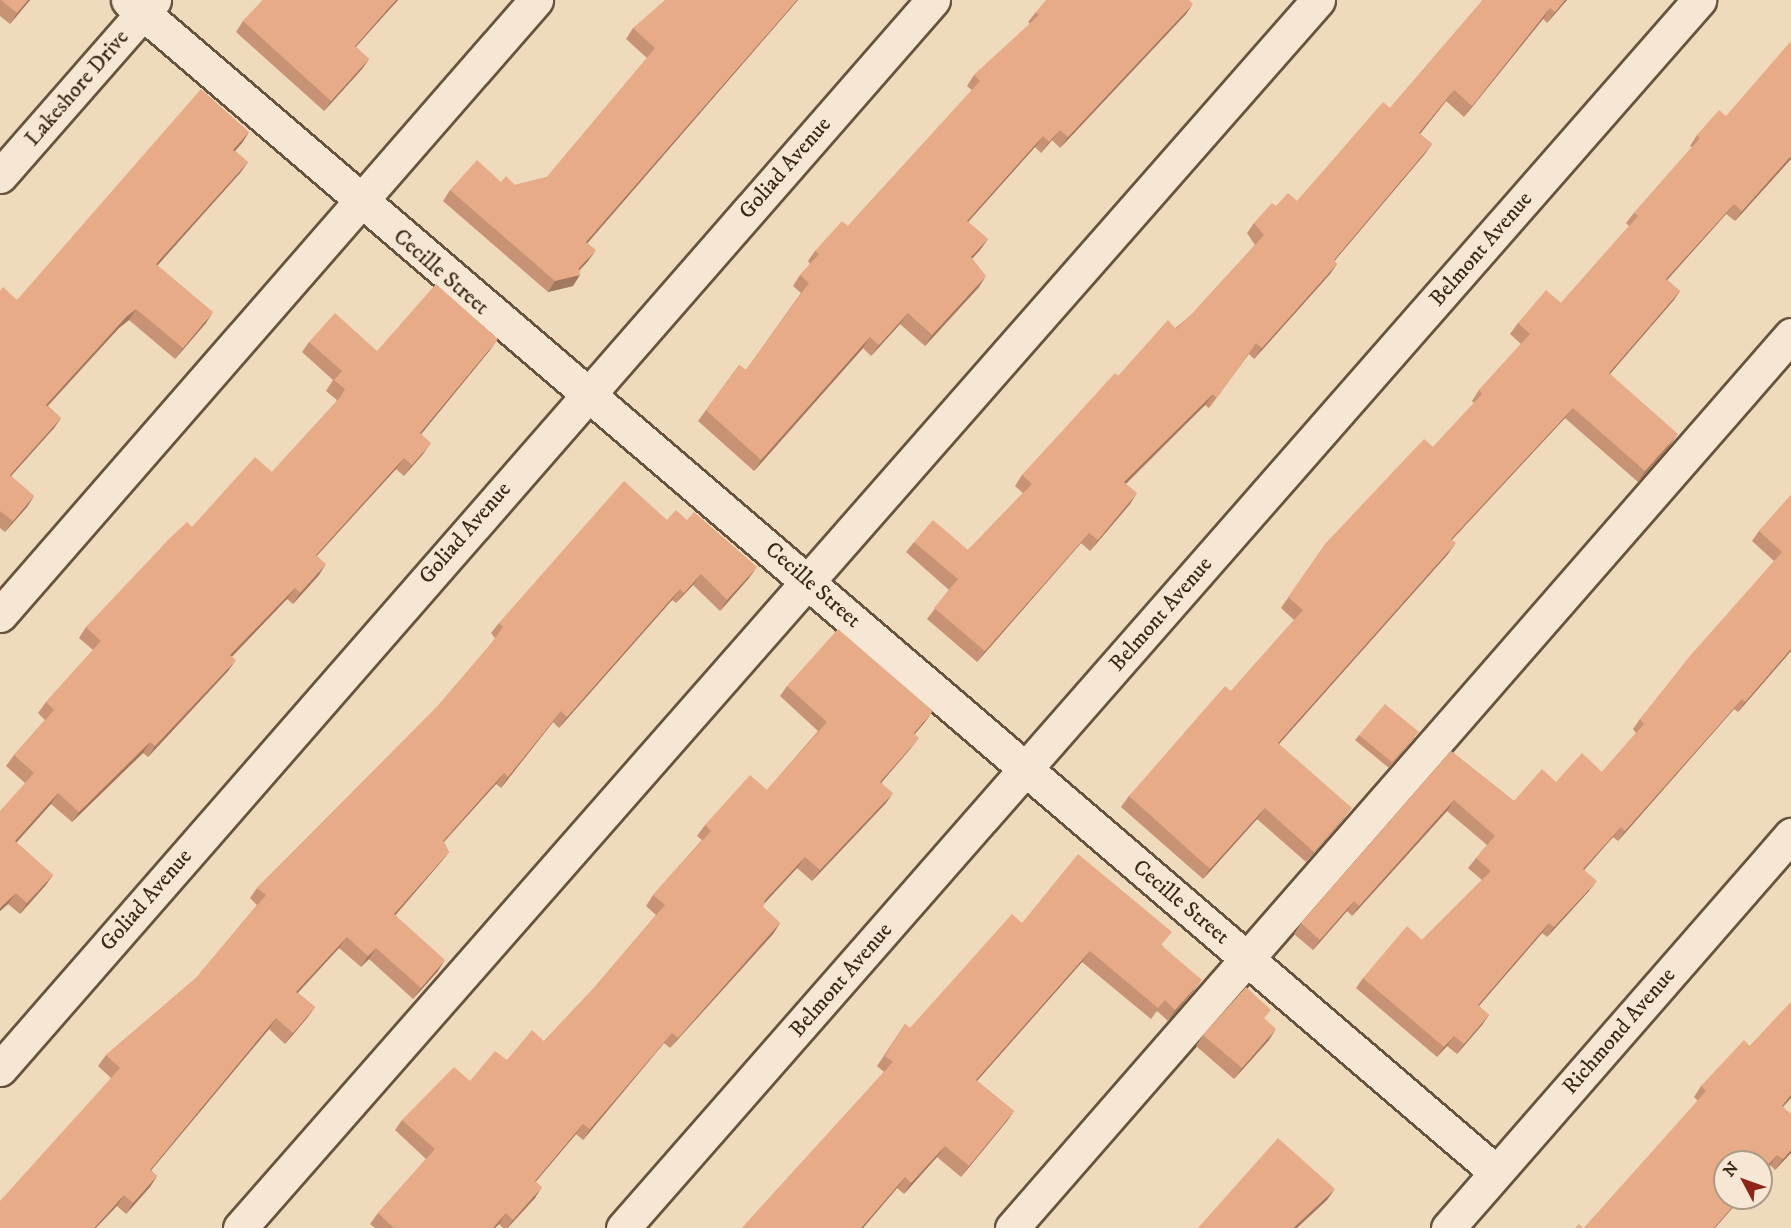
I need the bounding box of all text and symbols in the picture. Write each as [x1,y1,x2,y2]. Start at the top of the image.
street label: Lakeshore Drive [19,24,135,152]
street label: Goliad Avenue [733,112,837,224]
street label: Belmont Avenue [1424,186,1538,312]
street label: Cecille Street [388,223,494,321]
street label: Goliad Avenue [413,477,517,589]
street label: Cecille Street [760,536,866,634]
street label: Belmont Avenue [1104,551,1218,677]
street label: Goliad Avenue [94,844,198,956]
street label: Cecille Street [1127,854,1235,950]
street label: Belmont Avenue [784,917,898,1043]
street label: Richmond Avenue [1557,962,1681,1100]
north arrow [1713,1150,1773,1210]
text: N [1719,1158,1743,1181]

